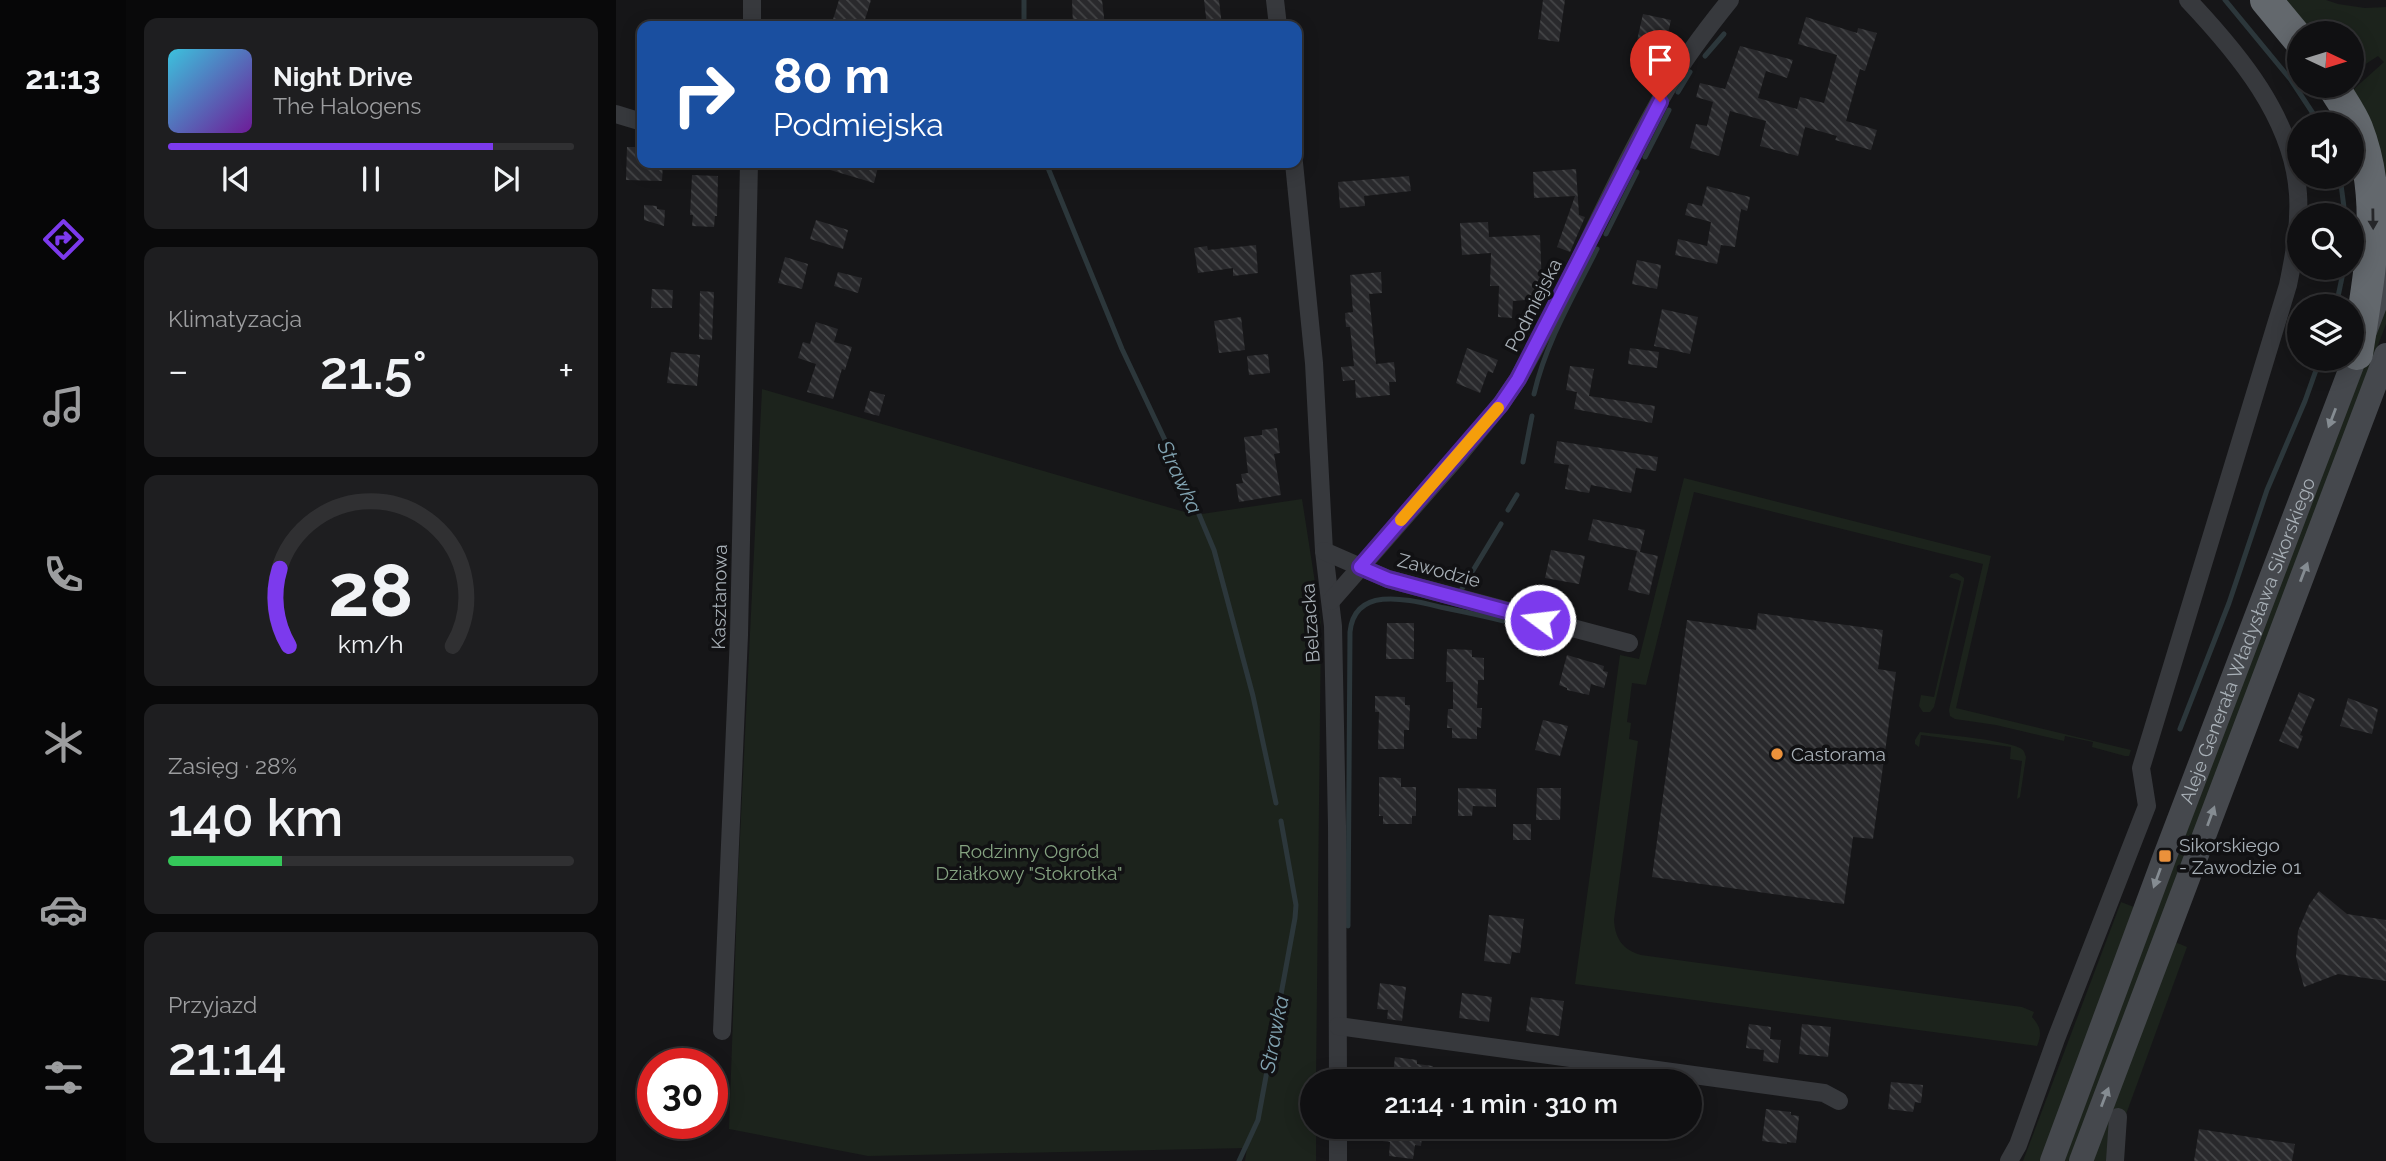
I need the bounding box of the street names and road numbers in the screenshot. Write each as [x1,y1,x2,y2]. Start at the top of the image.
street label: Podmiejska [1500,255,1566,355]
street label: Aleje Generała Władysława Sikorskiego [2175,474,2319,807]
street label: Kasztanowa [707,544,731,650]
street label: Zawodzie [1395,548,1483,592]
street label: Belzacka [1296,583,1324,663]

